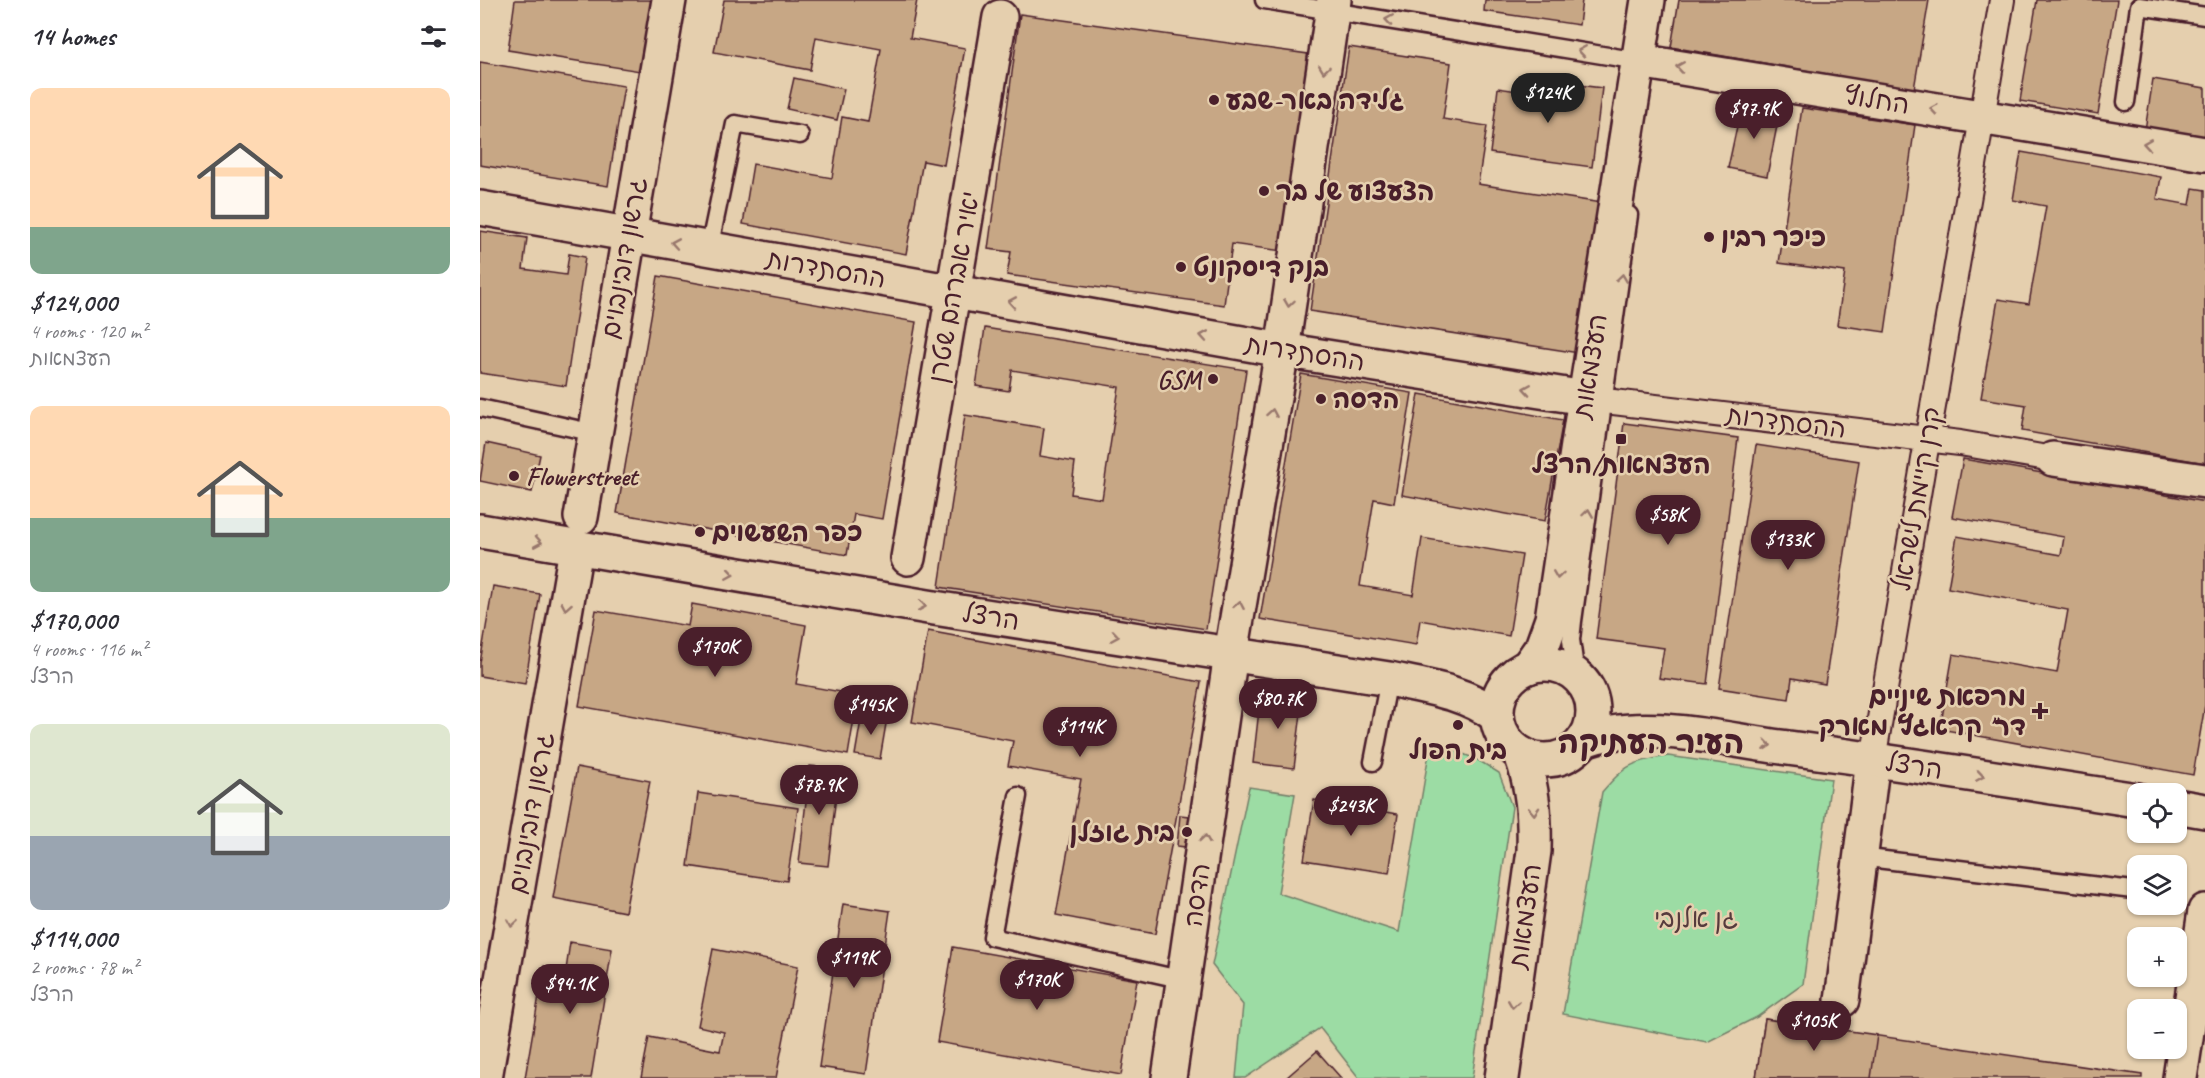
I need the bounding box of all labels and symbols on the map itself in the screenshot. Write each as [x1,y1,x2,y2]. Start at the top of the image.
one-way arrow [1385,14,1395,27]
one-way arrow [1577,46,1586,58]
one-way arrow [1675,62,1684,74]
one-way arrow [1318,64,1330,73]
pin: $124K [1506,73,1590,124]
street label: החלוץ [1842,79,1912,121]
place label: גלידה באר-שבע [1226,84,1404,117]
pin: $97.9K [1705,89,1803,140]
marker: גלידה באר-שבע [1207,93,1221,107]
one-way arrow [1929,104,1939,116]
one-way arrow [2143,139,2152,151]
street label: גרשון דובינבוים [594,175,654,341]
place label: הצעצוע של בר [1276,175,1435,208]
marker: הצעצוע של בר [1257,184,1271,198]
street label: יאיר אברהם שטרן [921,189,987,385]
place label: כיכר רבין [1721,221,1826,254]
marker: כיכר רבין [1702,230,1716,244]
one-way arrow [670,237,680,249]
street label: ההסתדרות [762,242,888,296]
place label: בנק דיסקונט [1193,251,1329,284]
marker: בנק דיסקונט [1174,260,1188,274]
one-way arrow [1615,274,1627,283]
one-way arrow [1007,296,1017,309]
one-way arrow [1283,298,1296,308]
street label: העצמאות [1565,311,1615,423]
street label: ההסתדרות [1241,327,1367,379]
one-way arrow [1199,330,1209,343]
place label: GSM [1157,363,1203,396]
marker: GSM [1206,372,1220,386]
place label: הדסה [1333,383,1399,416]
one-way arrow [1522,383,1531,395]
marker: הדסה [1314,392,1328,406]
street label: ההסתדרות [1722,398,1848,446]
street label: קרן קיימת לישראל [1885,404,1949,594]
one-way arrow [1265,408,1277,417]
marker: העצמאות/הרצל [1614,432,1628,446]
place label: העצמאות/הרצל [1531,448,1711,481]
place label: Flowerstreet [526,460,640,493]
marker: Flowerstreet [507,469,521,483]
pin: $58K [1632,495,1704,546]
one-way arrow [1582,509,1594,518]
place label: כפר השעשוים [712,516,863,549]
pin: $133K [1746,520,1830,571]
marker: כפר השעשוים [693,525,707,539]
one-way arrow [532,535,542,548]
one-way arrow [724,567,734,580]
one-way arrow [1553,570,1565,579]
street label: הרצל [960,596,1022,638]
one-way arrow [917,599,927,612]
one-way arrow [1233,600,1245,609]
one-way arrow [561,602,573,611]
pin: $170K [673,627,757,678]
one-way arrow [1110,629,1120,642]
pin: $80.7K [1229,679,1327,730]
place label: מרפאת שיניים דר" קראגץ' מארק [1818,680,2026,743]
pin: $145K [829,685,913,736]
marker: מרפאת שיניים דר" קראגץ' מארק [2031,702,2049,720]
pin: $114K [1038,707,1122,758]
marker: בית הפול [1451,718,1465,732]
district label: העיר העתיקה [1558,722,1744,763]
street label: גרשון דובינבוים [501,730,561,896]
place label: בית הפול [1409,734,1507,767]
one-way arrow [1762,738,1771,750]
street label: הרצל [1883,745,1945,787]
pin: $78.9K [770,765,868,816]
one-way arrow [1976,770,1985,782]
pin: $243K [1309,786,1393,837]
one-way arrow [1528,806,1541,815]
place label: בית גוזלן [1070,816,1175,849]
marker: בית גוזלן [1180,825,1194,839]
one-way arrow [1199,835,1211,844]
street label: הדסה [1176,861,1218,929]
street label: העצמאות [1501,861,1549,973]
park label: גן אלנבי [1654,902,1738,935]
one-way arrow [506,917,519,927]
pin: $119K [812,938,896,989]
pin: $170K [995,960,1079,1011]
pin: $94.1K [521,964,619,1015]
one-way arrow [1507,1000,1519,1009]
pin: $105K [1772,1001,1856,1052]

